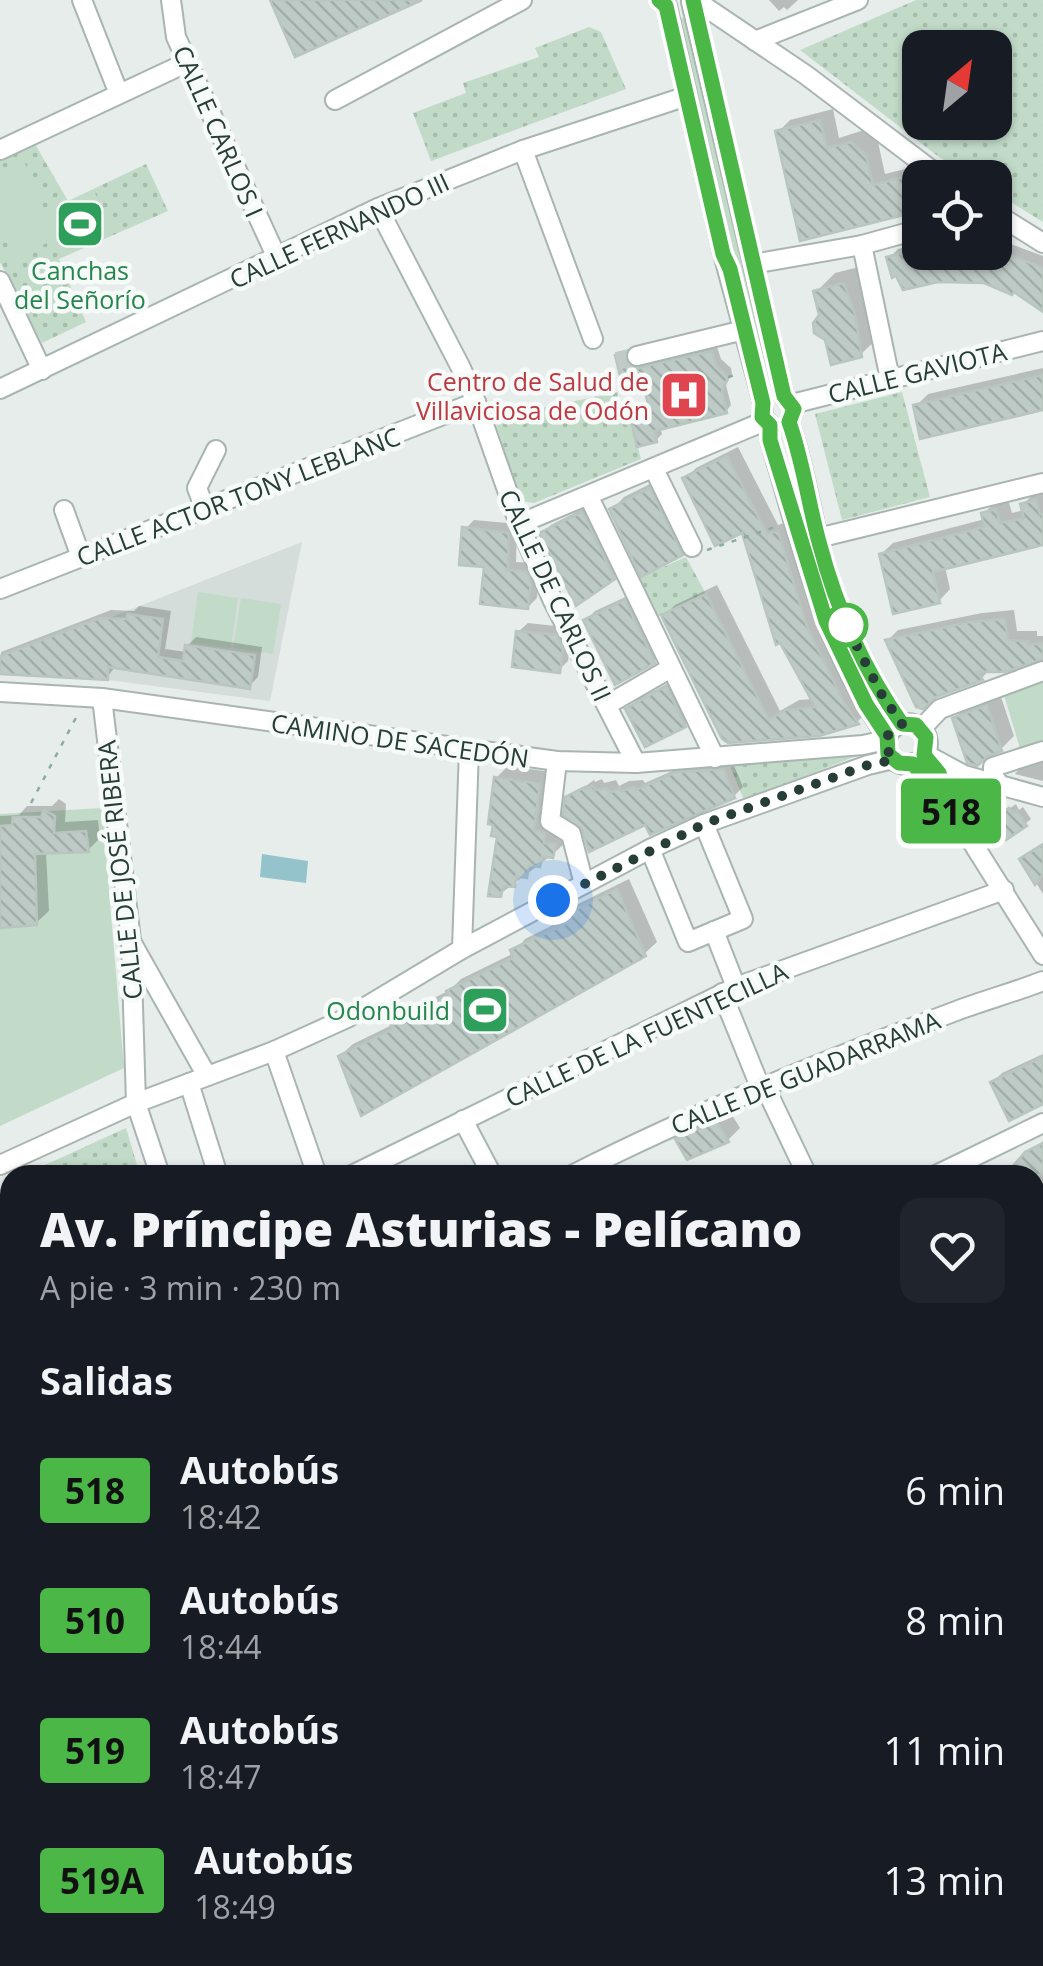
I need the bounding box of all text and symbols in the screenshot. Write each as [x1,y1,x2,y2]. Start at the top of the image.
north arrow [902,30,1012,140]
map controls [902,30,1012,270]
street label: CALLE CARLOS I [166,40,272,222]
button: locate [902,160,1012,270]
street label: CALLE FERNANDO III [224,164,454,296]
sports icon: Canchas del Señorío [54,198,106,250]
place label: Canchas del Señorío [14,253,146,316]
street label: CALLE GAVIOTA [824,333,1010,411]
place label: Centro de Salud de Villaviciosa de Odón [416,364,649,427]
hospital icon: Centro de Salud de Villaviciosa de Odón [658,369,710,421]
street label: CALLE ACTOR TONY LEBLANC [71,419,405,573]
street label: CALLE DE CARLOS II [492,483,620,707]
unlabelled marker [825,604,867,646]
street label: CAMINO DE SACEDÓN [269,705,531,775]
street label: CALLE DE JOSÉ RIBERA [88,738,150,1001]
line badge: 518 [894,778,1008,844]
text: 518 [921,788,981,835]
your location [528,875,578,925]
street label: CALLE DE LA FUENTECILLA [499,953,793,1115]
sports icon: Odonbuild [459,984,511,1036]
place label: Odonbuild [326,993,450,1027]
street label: CALLE DE GUADARRAMA [665,1002,945,1142]
text: Av. Príncipe Asturias - Pelícano [40,1196,802,1261]
button: heart [900,1198,1005,1303]
text: A pie · 3 min · 230 m [40,1266,341,1309]
text: Salidas [40,1354,173,1406]
text: Autobús [180,1443,339,1495]
text: 6 min [905,1464,1005,1516]
text: 518 [65,1467,125,1514]
text: 18:42 [180,1495,262,1538]
text: Autobús [180,1573,339,1625]
text: 8 min [905,1594,1005,1646]
text: 510 [65,1597,125,1644]
text: 18:44 [180,1625,262,1668]
text: Autobús [180,1703,339,1755]
text: 11 min [884,1724,1005,1776]
text: 519 [65,1727,125,1774]
text: 18:47 [180,1755,262,1798]
text: Autobús [194,1833,353,1885]
text: 13 min [884,1854,1005,1906]
text: 519A [60,1857,144,1904]
text: 18:49 [194,1885,276,1928]

